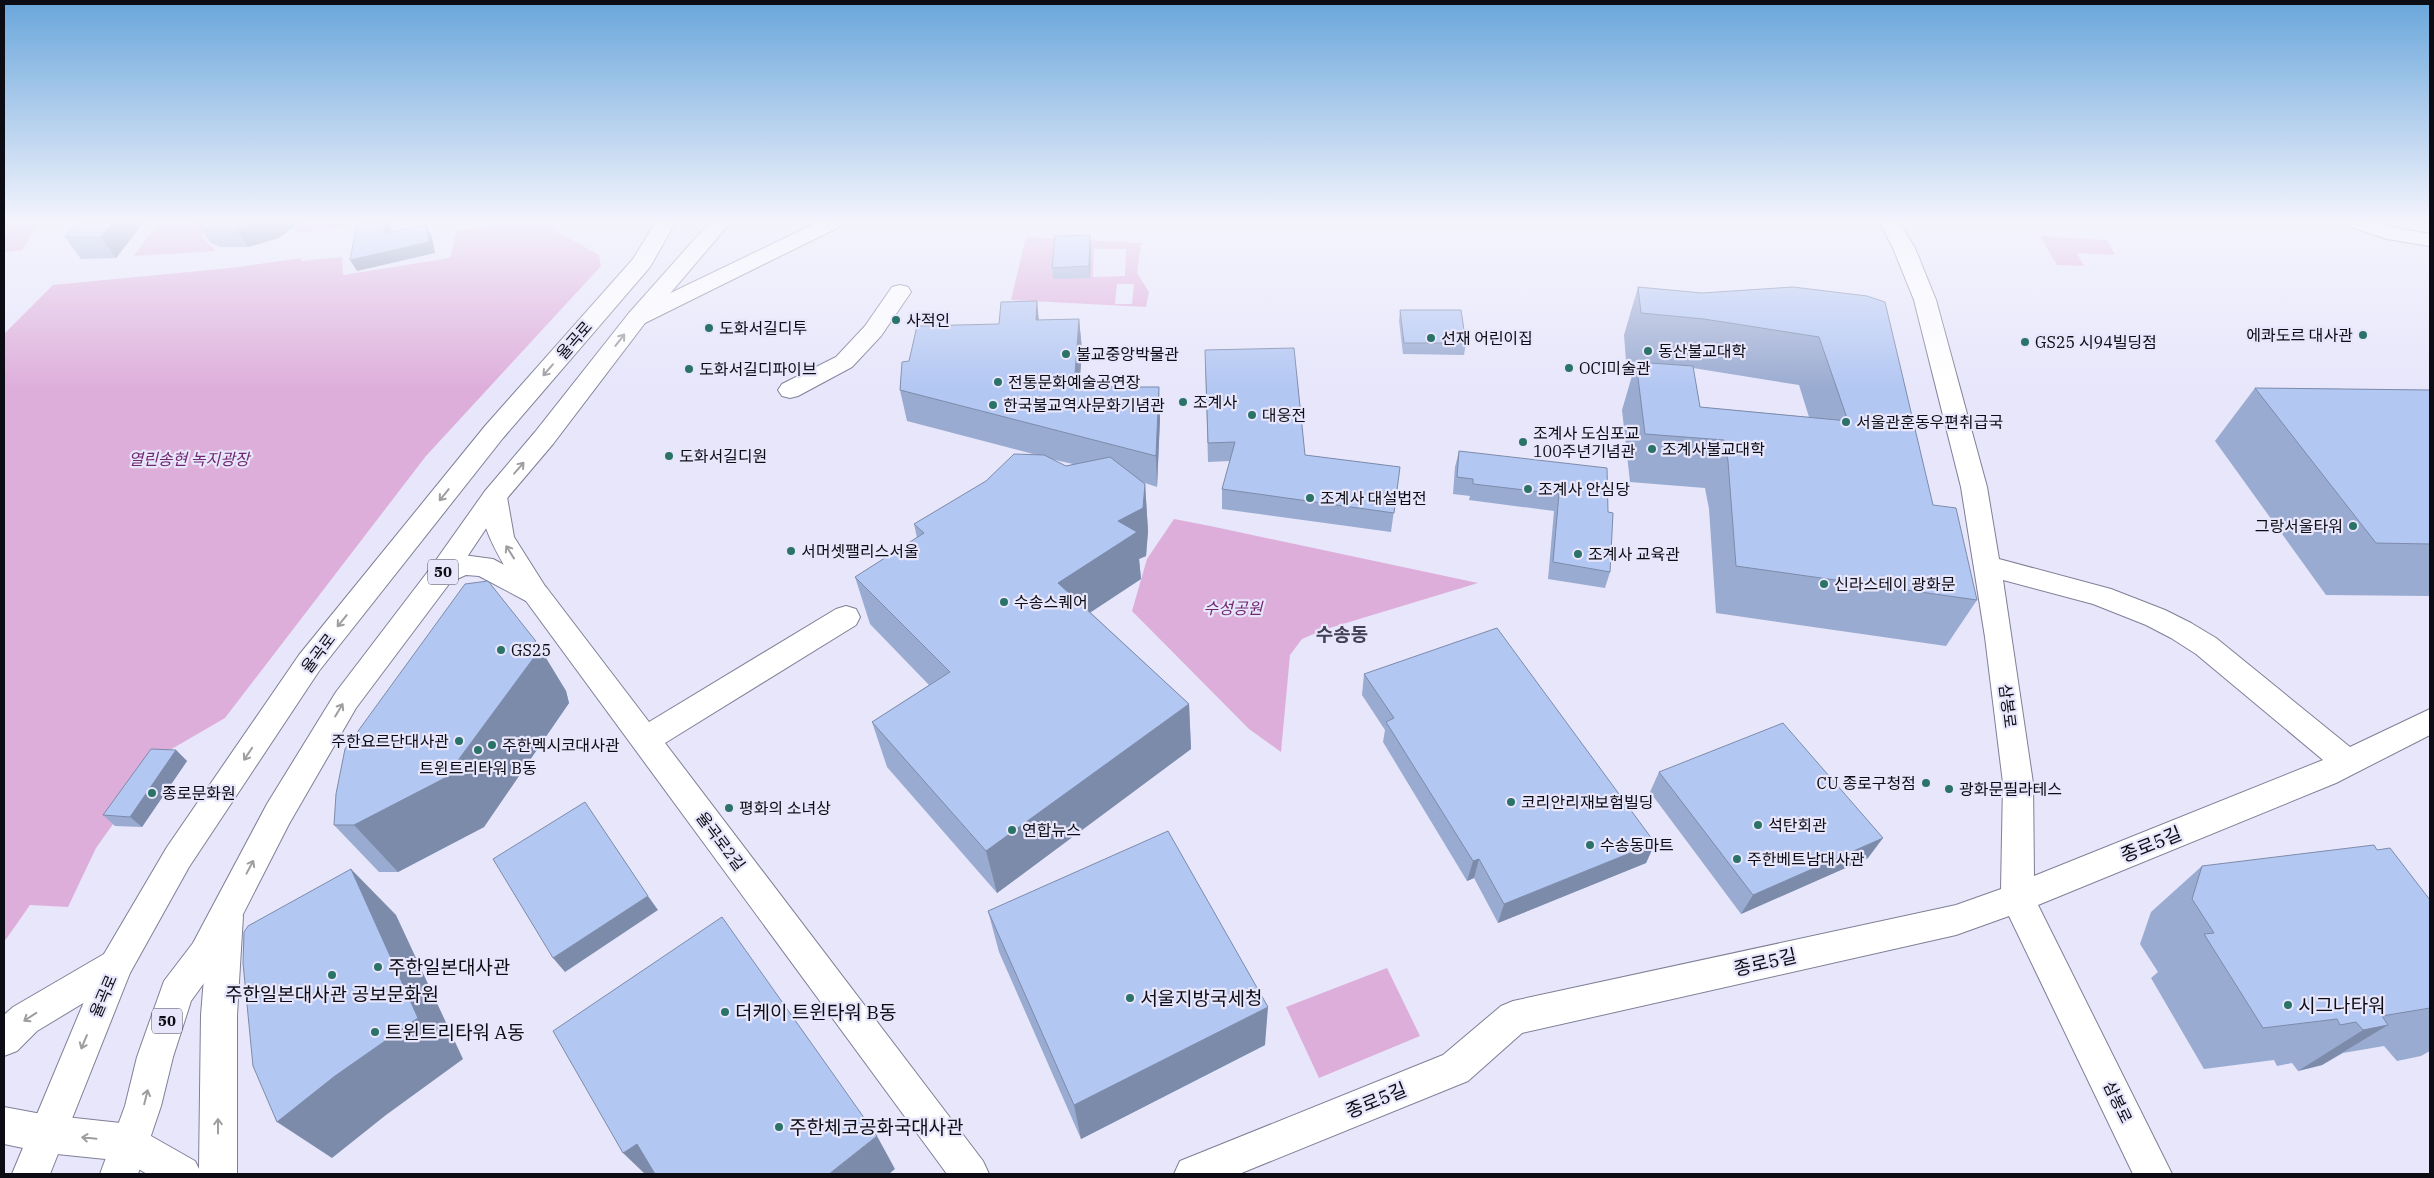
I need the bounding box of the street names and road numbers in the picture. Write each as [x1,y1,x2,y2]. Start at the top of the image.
street label: 율곡로 [552,317,596,363]
road number: 50 [428,560,458,584]
street label: 율곡로 [297,629,339,677]
street label: 삼봉로 [1995,683,2021,729]
street label: 율곡로2길 [692,808,750,874]
street label: 종로5길 [2117,821,2185,867]
street label: 종로5길 [1731,943,1799,981]
street label: 율곡로 [85,972,121,1020]
road number: 50 [152,1008,182,1034]
street label: 종로5길 [1342,1077,1410,1123]
street label: 삼봉로 [2099,1078,2137,1126]

